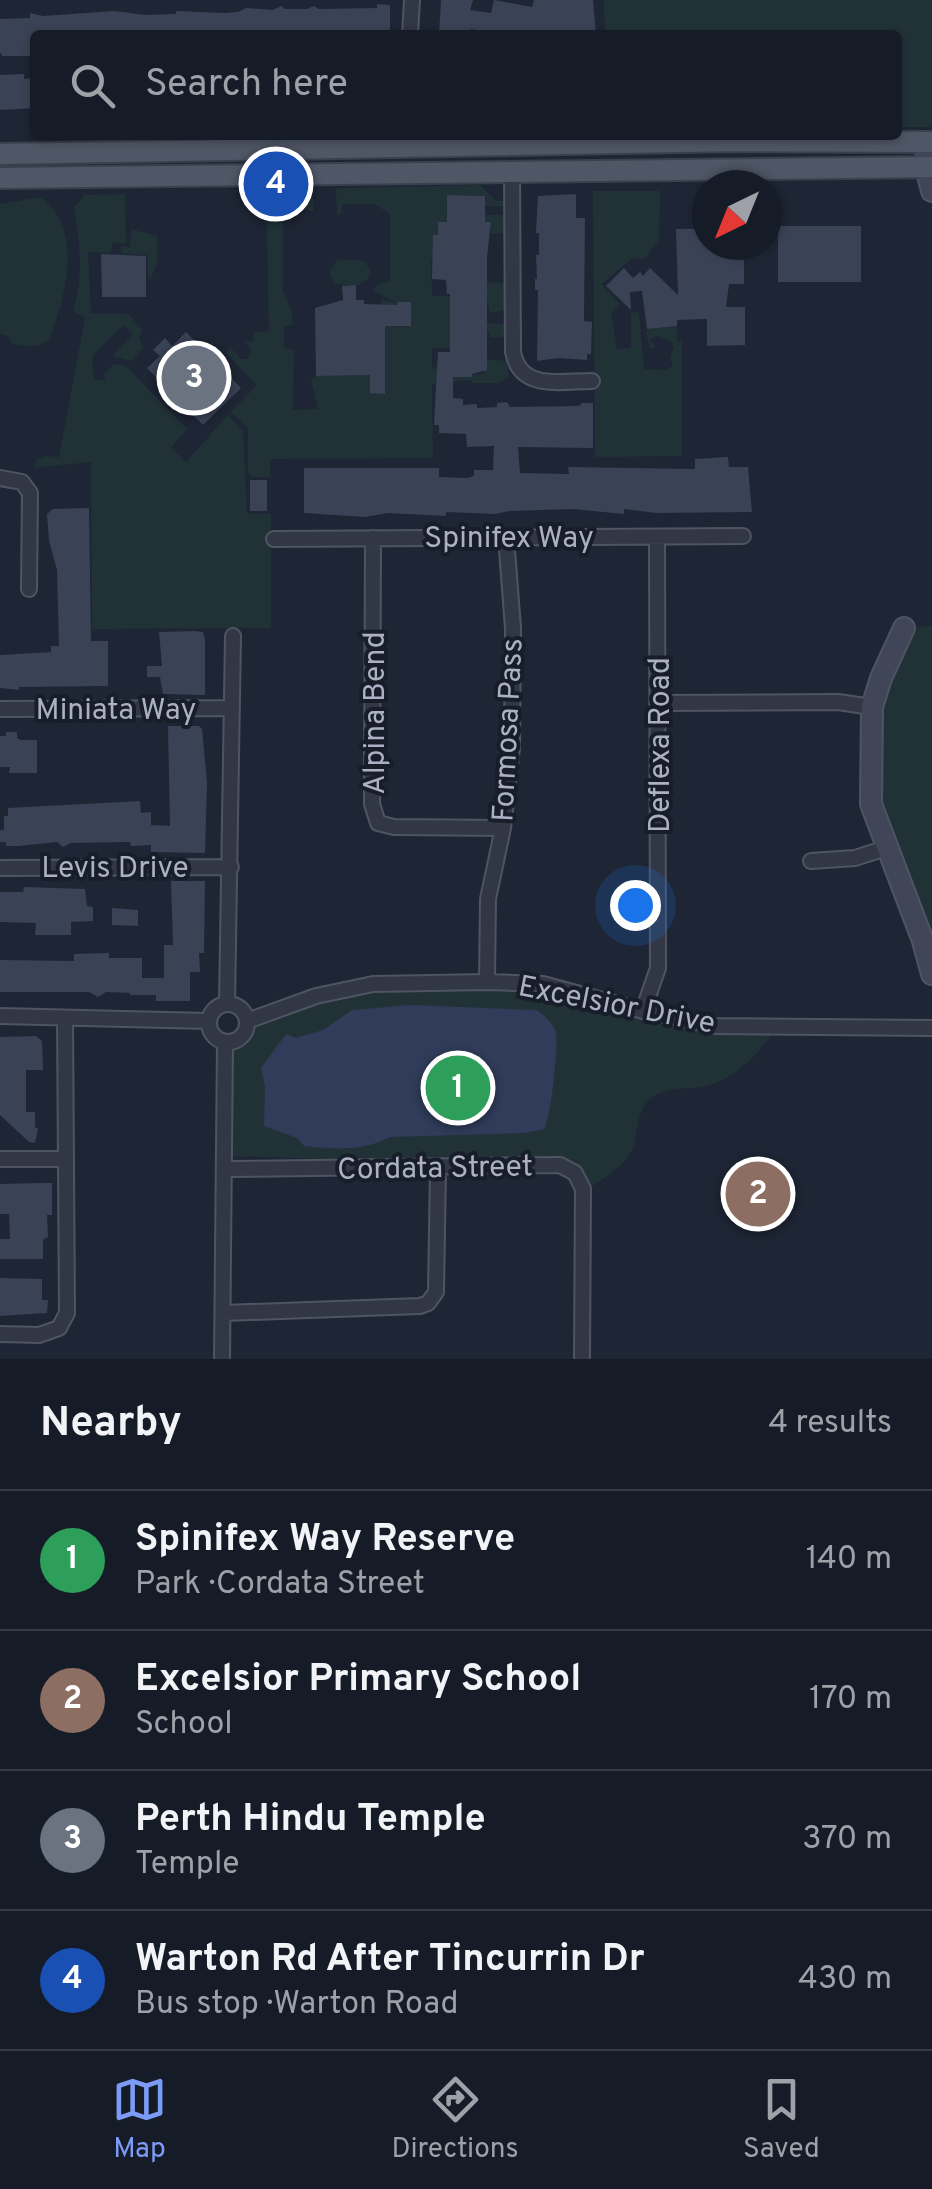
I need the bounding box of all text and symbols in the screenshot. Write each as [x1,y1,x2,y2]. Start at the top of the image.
search box [30,30,902,140]
icon: search [65,58,120,113]
text: Search here [145,61,348,110]
pin: 4 [244,146,308,222]
north arrow [692,170,782,260]
pin: 3 [162,340,226,416]
street label: Spinifex Way [424,521,594,558]
street label: Alpina Bend [358,631,395,795]
street label: Formosa Pass [486,637,533,823]
street label: Deflexa Road [643,657,680,833]
street label: Miniata Way [36,693,196,730]
street label: Levis Drive [41,851,189,888]
your location [610,880,661,931]
street label: Excelsior Drive [515,969,718,1044]
pin: 1 [426,1050,490,1126]
street label: Cordata Street [337,1149,533,1190]
pin: 2 [726,1156,790,1232]
text: Nearby [40,1398,182,1451]
text: 4 results [768,1404,892,1444]
text: Spinifex Way Reserve [135,1516,515,1565]
text: 1 [66,1540,79,1580]
text: 140 m [806,1540,892,1580]
text: Park · Cordata Street [135,1565,425,1605]
text: Excelsior Primary School [135,1656,581,1705]
text: 2 [63,1680,82,1720]
text: 170 m [809,1680,892,1720]
text: School [135,1705,233,1745]
text: Perth Hindu Temple [135,1796,486,1845]
text: 3 [63,1820,82,1860]
text: 370 m [802,1820,892,1860]
text: Temple [135,1845,240,1885]
text: Warton Rd After Tincurrin Dr [135,1936,645,1985]
text: 4 [62,1960,83,2000]
text: 430 m [798,1960,892,2000]
text: Bus stop · Warton Road [135,1985,459,2025]
tab: Map [112,2072,167,2168]
tab: Directions [391,2072,519,2168]
tab: Saved [743,2072,820,2168]

